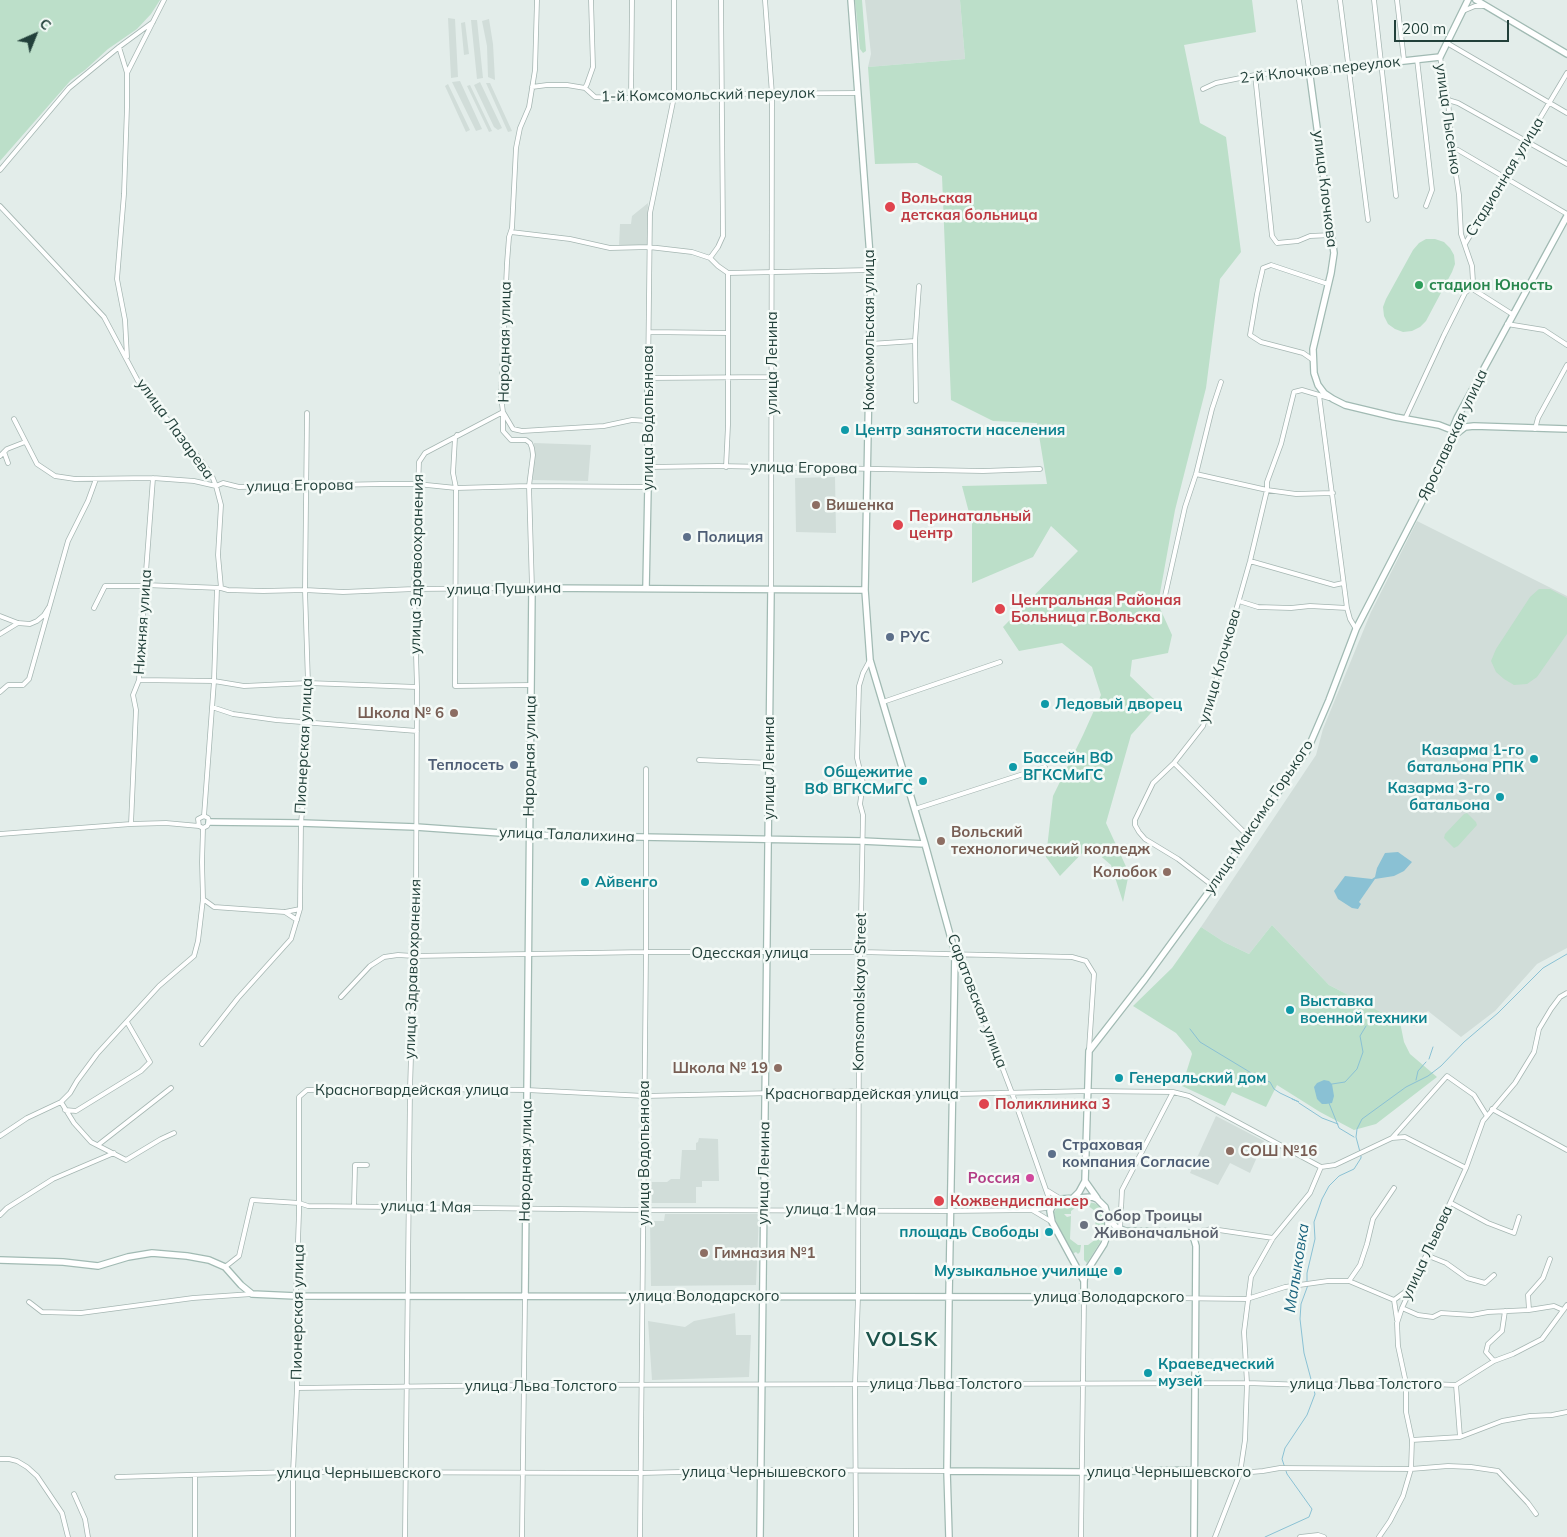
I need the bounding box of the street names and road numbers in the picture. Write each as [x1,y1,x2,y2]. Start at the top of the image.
street label: 2-й Клочков переулок [1239,53,1401,87]
street label: улица Лысенко [1431,62,1465,176]
street label: 1-й Комсомольский переулок [601,84,815,106]
street label: Стадионная улица [1462,114,1548,240]
street label: улица Клочкова [1309,129,1341,249]
street label: Комсомольская улица [860,249,878,411]
street label: Народная улица [495,281,515,403]
street label: улица Ленина [763,311,781,415]
street label: улица Водопьянова [639,345,657,491]
street label: Ярославская улица [1415,367,1491,503]
street label: улица Лазарева [132,375,218,483]
street label: улица Егорова [750,458,858,478]
street label: улица Здравоохранения [406,474,428,654]
street label: улица Егорова [246,476,354,496]
street label: Нижняя улица [130,569,156,675]
street label: улица Пушкина [447,579,561,599]
street label: улица Клочкова [1195,607,1245,725]
street label: Пионерская улица [291,678,317,814]
street label: Народная улица [520,695,540,817]
street label: улица Ленина [760,716,778,820]
street label: улица Максима Горького [1201,736,1317,898]
street label: улица Талалихина [499,824,635,846]
street label: улица Здравоохранения [401,879,425,1059]
street label: Komsomolskaya Street [850,913,870,1071]
street label: Саратовская улица [943,931,1011,1071]
street label: Одесская улица [691,944,809,962]
street label: улица Водопьянова [635,1080,653,1226]
street label: Красногвардейская улица [315,1081,509,1099]
street label: Красногвардейская улица [765,1085,959,1103]
street label: Народная улица [516,1100,536,1222]
street label: улица Ленина [754,1121,774,1225]
street label: улица 1 Мая [380,1197,472,1217]
street label: улица 1 Мая [785,1200,877,1220]
street label: улица Львова [1397,1203,1457,1303]
street label: Пионерская улица [288,1244,308,1380]
street label: улица Володарского [628,1287,780,1305]
street label: улица Володарского [1033,1288,1185,1306]
street label: улица Льва Толстого [870,1375,1022,1393]
street label: улица Льва Толстого [1290,1375,1442,1393]
street label: улица Льва Толстого [465,1377,617,1395]
street label: улица Чернышевского [682,1463,846,1481]
street label: улица Чернышевского [1087,1463,1251,1481]
street label: улица Чернышевского [277,1464,441,1482]

